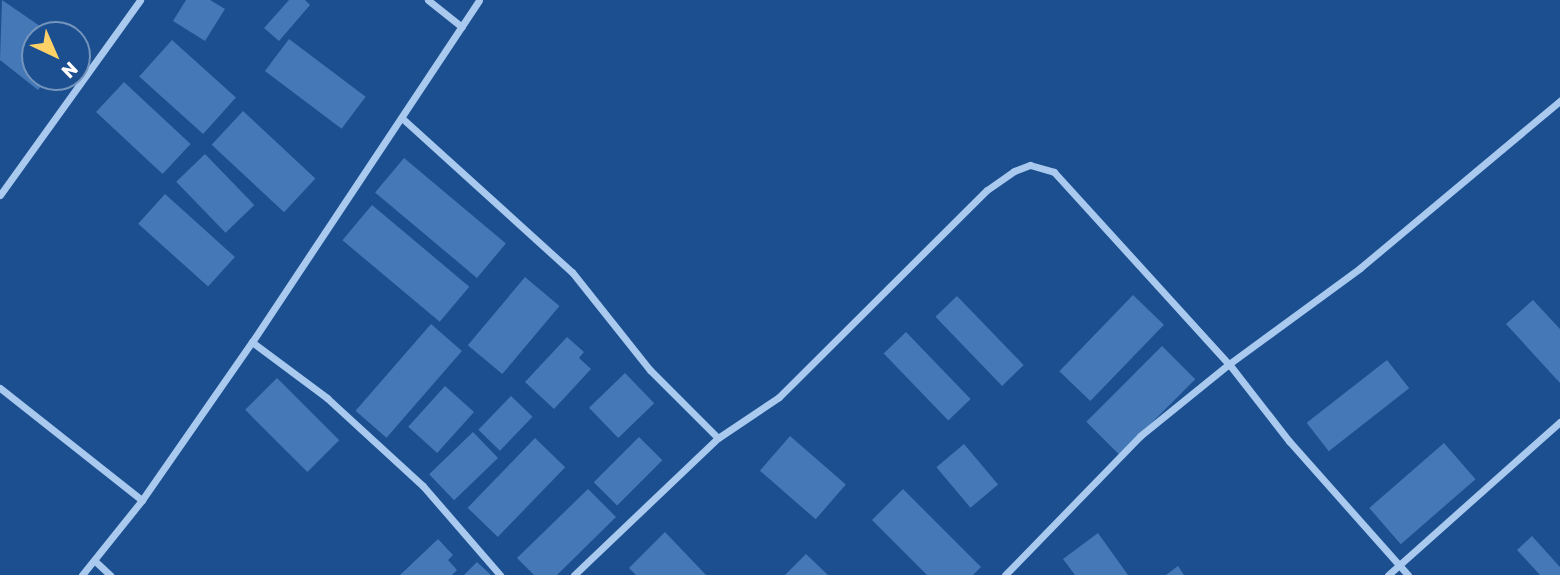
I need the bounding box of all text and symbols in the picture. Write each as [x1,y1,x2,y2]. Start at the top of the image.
north arrow [21,21,91,91]
text: N [57,57,82,83]

